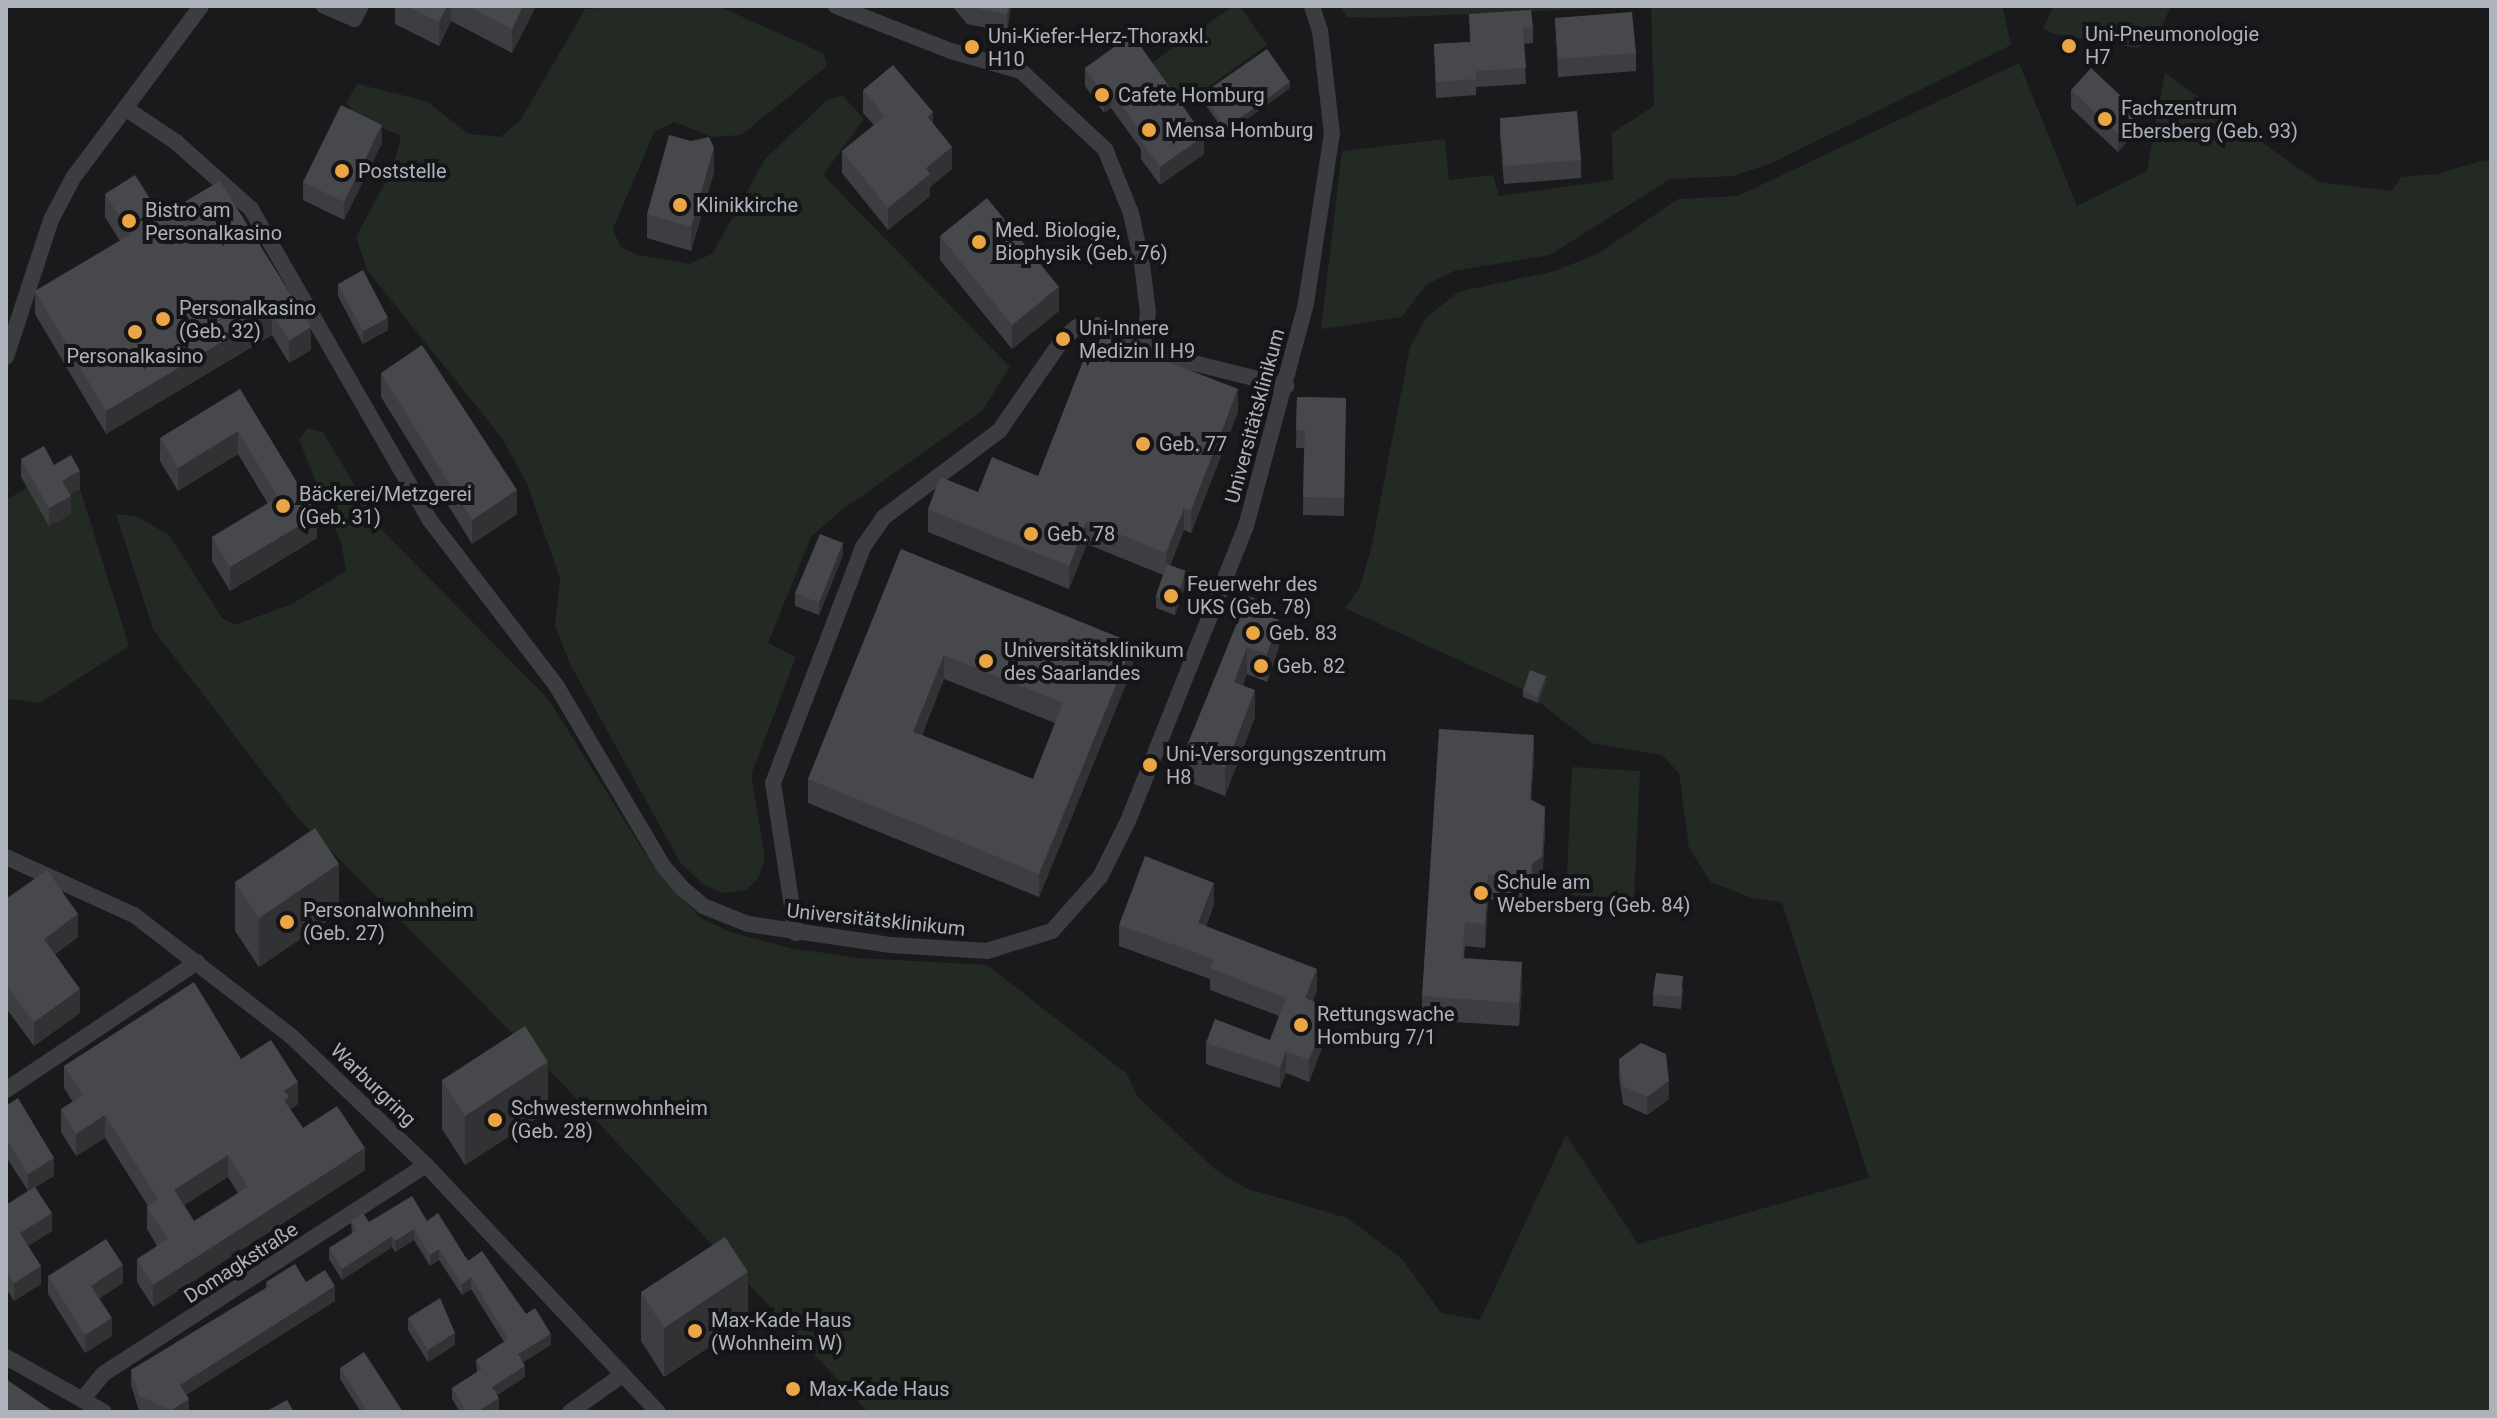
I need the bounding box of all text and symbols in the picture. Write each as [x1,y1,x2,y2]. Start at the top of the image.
place label: Uni-Pneumonologie H7 [2085,22,2259,69]
place label: Uni-Kiefer-Herz-Thoraxkl. H10 [988,24,1209,71]
marker: Uni-Pneumonologie H7 [2060,37,2078,55]
marker: Uni-Kiefer-Herz-Thoraxkl. H10 [963,38,981,56]
place label: Cafete Homburg [1118,83,1265,107]
marker: Cafete Homburg [1093,86,1111,104]
place label: Fachzentrum Ebersberg (Geb. 93) [2121,96,2298,143]
marker: Fachzentrum Ebersberg (Geb. 93) [2096,110,2114,128]
place label: Mensa Homburg [1165,118,1314,142]
marker: Mensa Homburg [1140,121,1158,139]
place label: Poststelle [358,159,447,183]
marker: Poststelle [333,162,351,180]
place label: Klinikkirche [696,193,798,217]
marker: Klinikkirche [671,196,689,214]
place label: Bistro am Personalkasino [145,198,282,245]
marker: Bistro am Personalkasino [120,212,138,230]
place label: Med. Biologie, Biophysik (Geb. 76) [995,218,1168,265]
marker: Med. Biologie, Biophysik (Geb. 76) [970,233,988,251]
place label: Personalkasino (Geb. 32) [179,296,316,343]
marker: Personalkasino (Geb. 32) [154,310,172,328]
place label: Uni-Innere Medizin II H9 [1079,316,1195,363]
marker: Personalkasino [126,323,144,341]
street label: Universitätsklinikum [1220,326,1290,506]
marker: Uni-Innere Medizin II H9 [1054,330,1072,348]
place label: Personalkasino [66,344,204,368]
place label: Geb. 77 [1159,432,1227,456]
marker: Geb. 77 [1134,435,1152,453]
place label: Bäckerei/Metzgerei (Geb. 31) [299,482,472,529]
marker: Bäckerei/Metzgerei (Geb. 31) [274,497,292,515]
place label: Geb. 78 [1047,522,1115,546]
marker: Geb. 78 [1022,525,1040,543]
place label: Feuerwehr des UKS (Geb. 78) [1187,572,1318,619]
marker: Feuerwehr des UKS (Geb. 78) [1162,587,1180,605]
place label: Geb. 83 [1269,621,1337,645]
marker: Geb. 83 [1244,624,1262,642]
place label: Universitätsklinikum des Saarlandes [1004,638,1184,685]
marker: Universitätsklinikum des Saarlandes [975,650,997,672]
place label: Geb. 82 [1277,654,1345,678]
marker: Geb. 82 [1252,657,1270,675]
place label: Uni-Versorgungszentrum H8 [1166,742,1387,789]
marker: Uni-Versorgungszentrum H8 [1141,756,1159,774]
place label: Schule am Webersberg (Geb. 84) [1497,870,1691,917]
marker: Schule am Webersberg (Geb. 84) [1472,884,1490,902]
place label: Personalwohnheim (Geb. 27) [303,898,474,945]
street label: Universitätsklinikum [785,899,967,941]
marker: Personalwohnheim (Geb. 27) [278,913,296,931]
place label: Rettungswache Homburg 7/1 [1317,1002,1455,1049]
marker: Rettungswache Homburg 7/1 [1292,1016,1310,1034]
street label: Warburgring [325,1038,421,1132]
place label: Schwesternwohnheim (Geb. 28) [511,1096,708,1143]
marker: Schwesternwohnheim (Geb. 28) [486,1111,504,1129]
street label: Domagkstraße [180,1217,302,1309]
place label: Max-Kade Haus (Wohnheim W) [711,1308,852,1355]
marker: Max-Kade Haus (Wohnheim W) [686,1322,704,1340]
place label: Max-Kade Haus [809,1377,950,1401]
marker: Max-Kade Haus [784,1380,802,1398]

